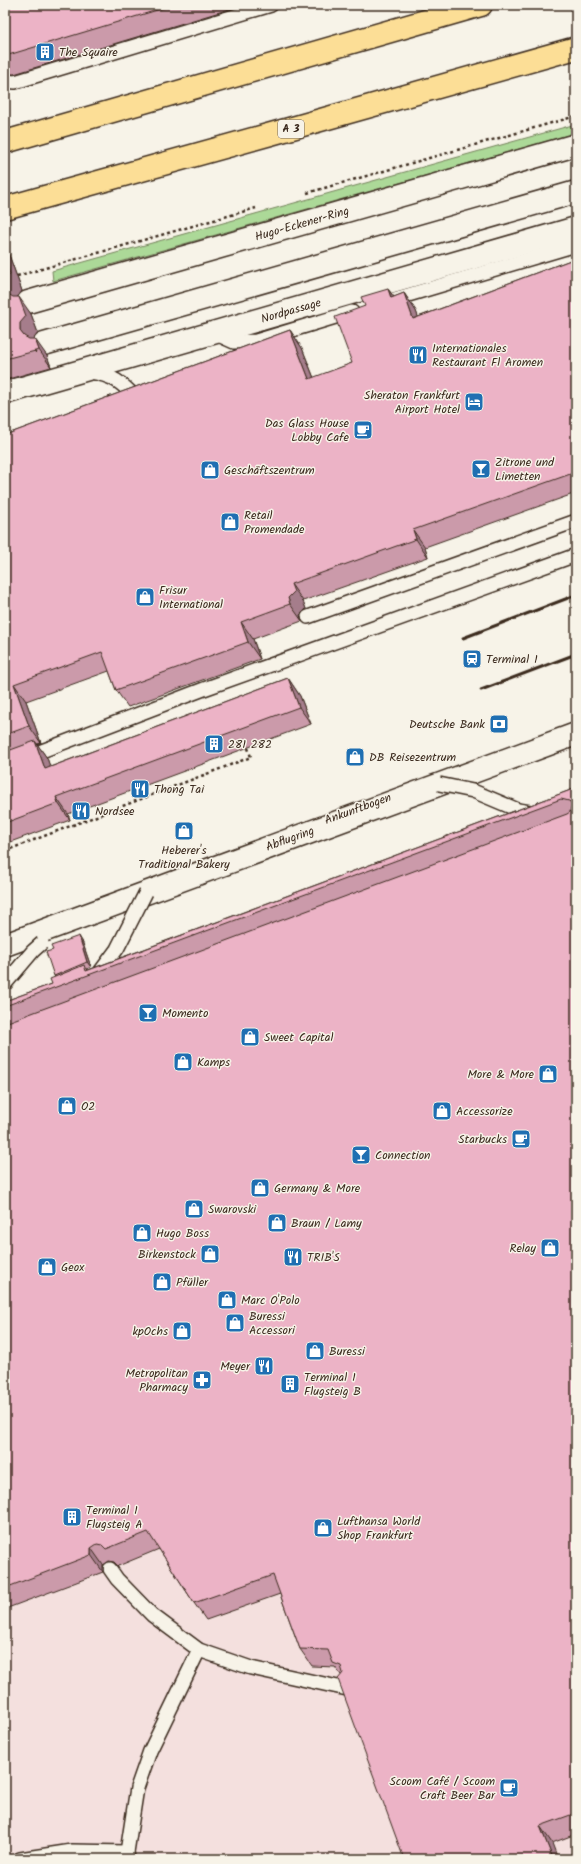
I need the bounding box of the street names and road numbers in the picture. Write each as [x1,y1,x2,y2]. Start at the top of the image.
road number: A 3 [278,120,304,138]
street label: Hugo-Eckener-Ring [253,201,352,247]
street label: Nordpassage [259,293,324,329]
street label: Ankunftbogen [322,788,394,830]
street label: Abflugring [263,821,317,857]

